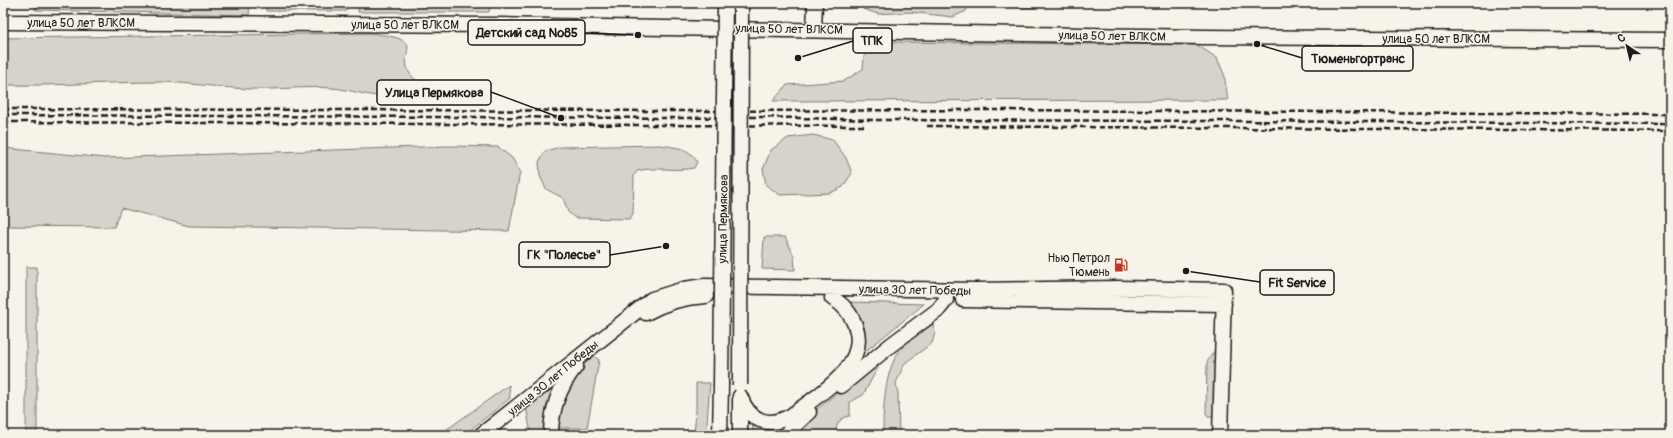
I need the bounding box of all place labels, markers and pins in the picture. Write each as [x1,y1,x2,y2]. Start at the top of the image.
callout: Детский сад №85 [468,20,585,45]
callout: ТПК [853,28,892,53]
callout: Тюменьгортранс [1302,46,1413,71]
callout: Улица Пермякова [377,80,491,105]
callout: ГК "Полесье" [519,242,610,267]
place label: Нью Петрол Тюмень [1047,251,1110,280]
fuel station icon: Нью Петрол Тюмень [1113,257,1129,273]
callout: Fit Service [1260,270,1334,295]

